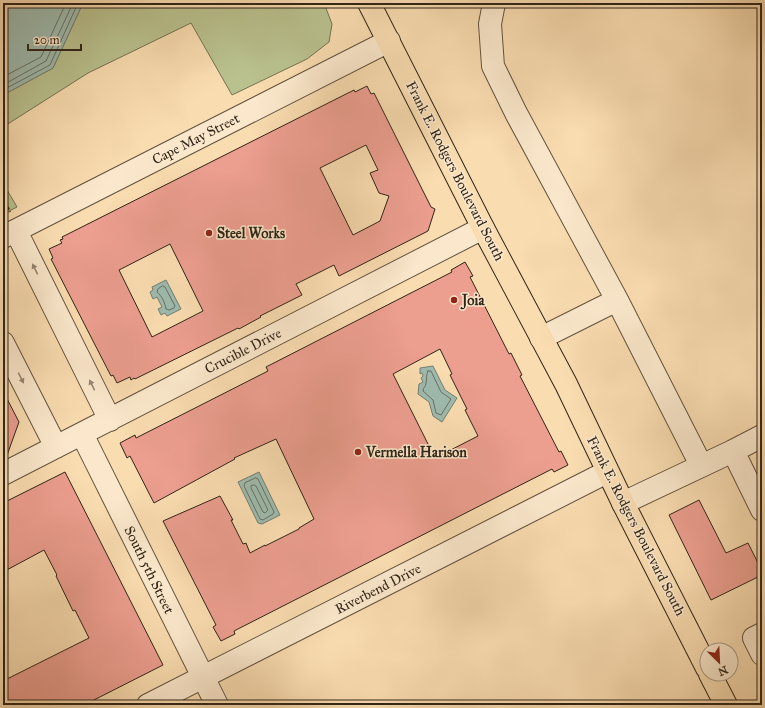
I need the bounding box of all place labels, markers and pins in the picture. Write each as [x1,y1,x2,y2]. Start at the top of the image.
place label: Steel Works [217,225,285,242]
marker: Steel Works [204,228,214,238]
place label: Joia [460,292,485,310]
marker: Joia [449,295,459,305]
place label: Vermella Harison [365,444,467,461]
marker: Vermella Harison [353,447,363,457]

